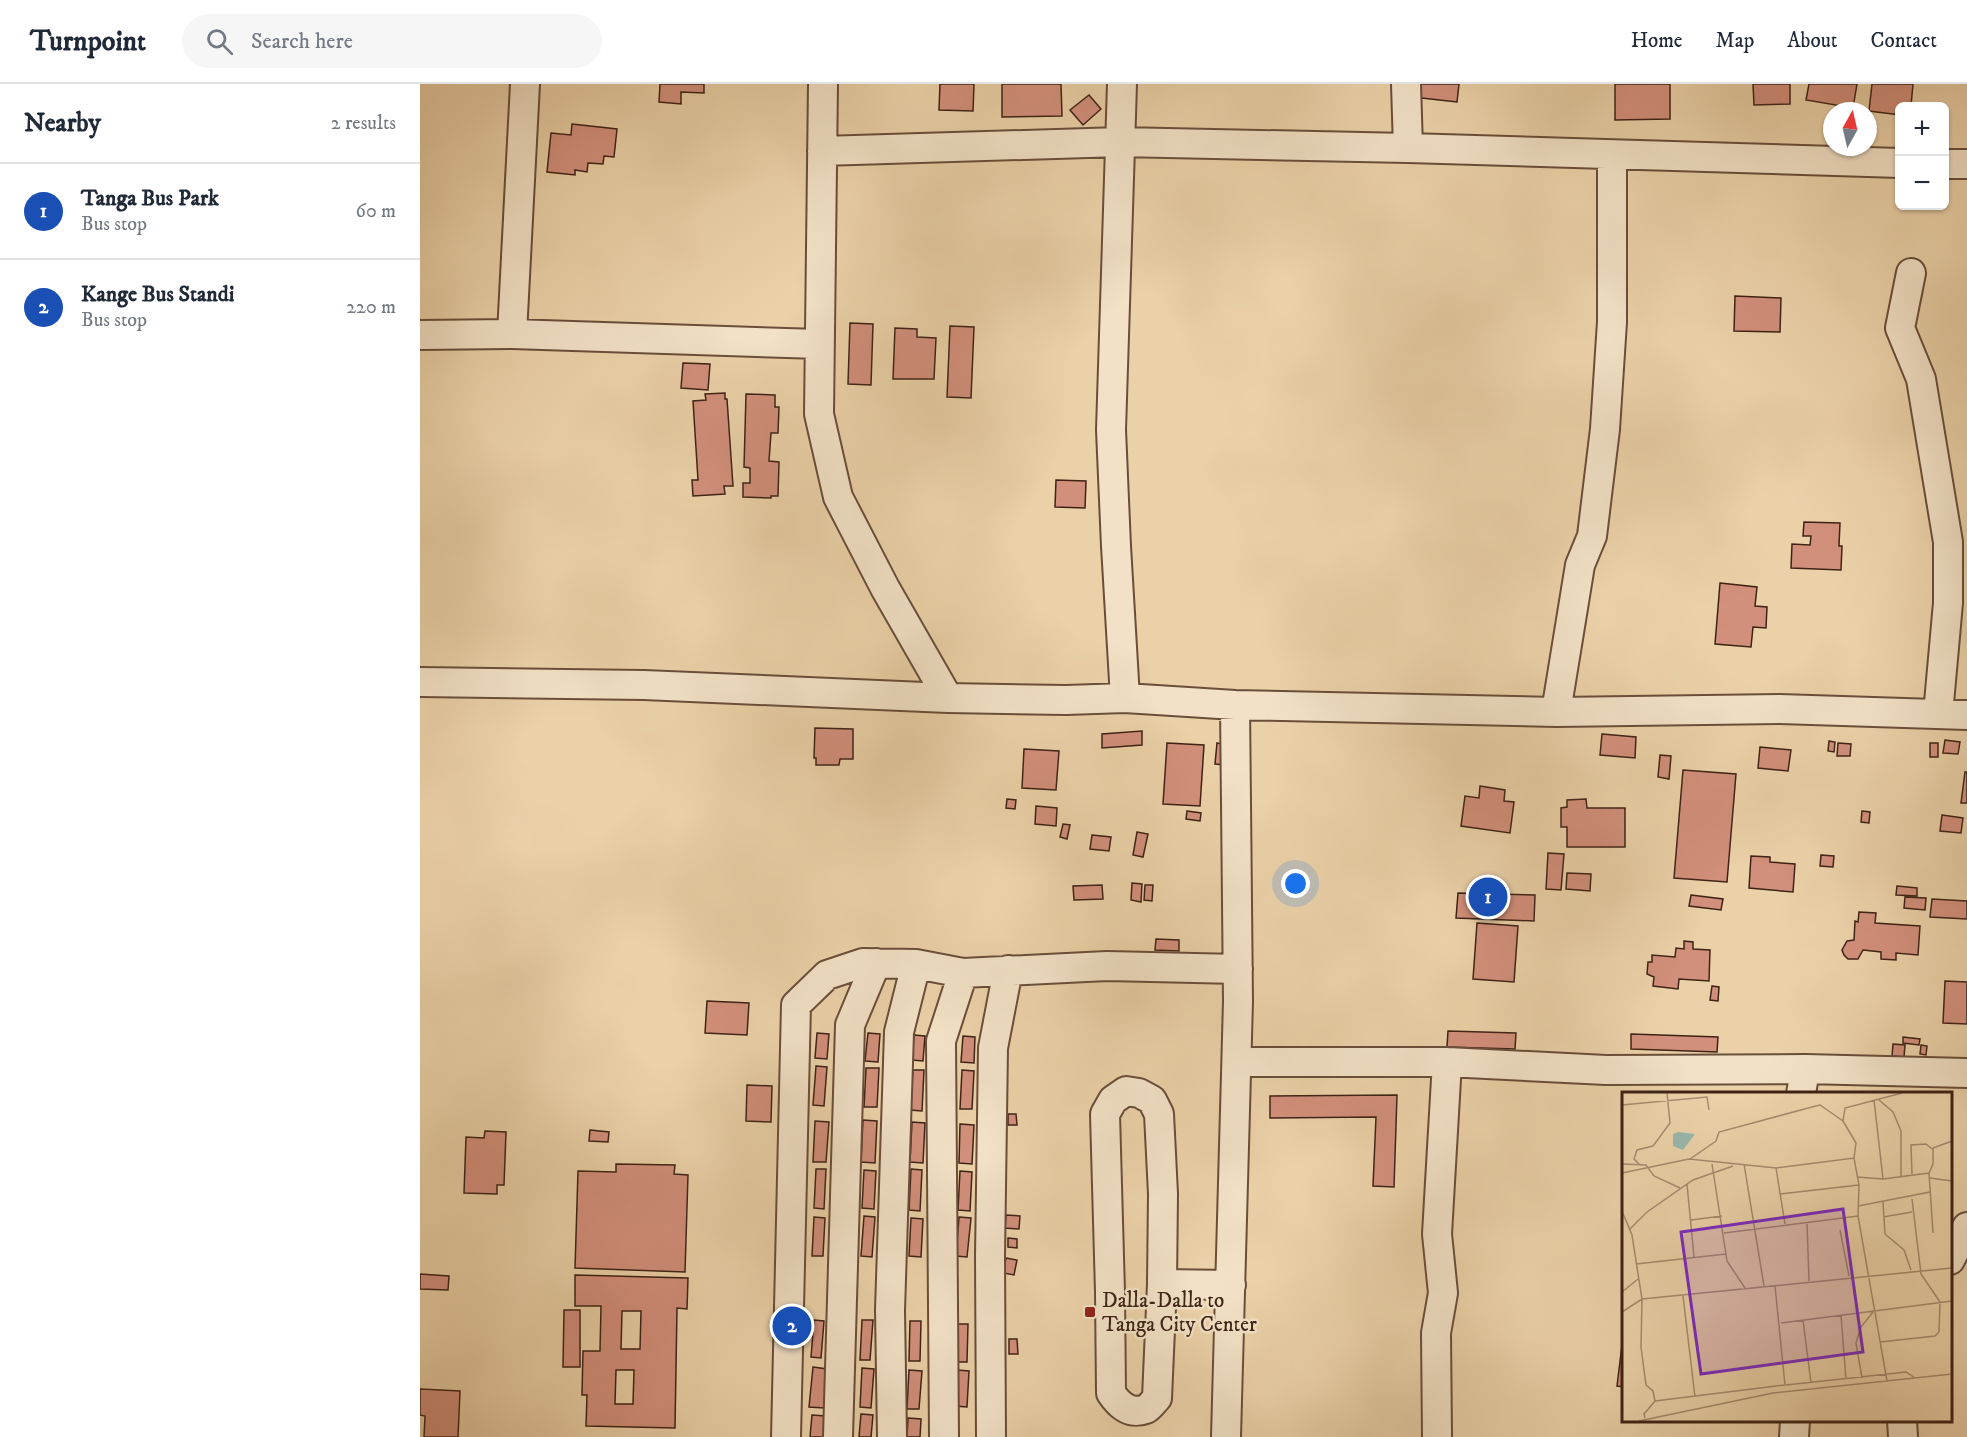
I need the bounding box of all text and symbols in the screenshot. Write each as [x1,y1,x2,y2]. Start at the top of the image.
search box [182,14,602,68]
text: Turnpoint [30,24,146,59]
icon: search [203,25,236,58]
text: Search here [251,28,353,55]
text: Home [1631,28,1683,54]
text: Map [1716,28,1754,54]
text: About [1787,28,1838,54]
text: Contact [1871,28,1937,54]
north arrow [1823,102,1877,156]
map controls [1895,102,1949,210]
button: + [1895,102,1949,156]
text: Nearby [24,107,101,140]
text: 2 results [331,111,396,136]
button: − [1895,156,1949,210]
text: Tanga Bus Park [81,185,219,212]
text: 1 [40,199,47,224]
text: 60 m [356,199,396,224]
text: Bus stop [81,212,147,237]
text: Kange Bus Standi [81,281,234,308]
text: 2 [39,295,48,320]
text: 220 m [346,295,396,320]
text: Bus stop [81,308,147,333]
your location [1281,869,1310,898]
pin: 1 [1468,874,1508,920]
inset map [1622,1092,1952,1422]
place label: Dalla-Dalla to Tanga City Center [1102,1288,1257,1338]
pin: 2 [772,1304,812,1348]
marker: Dalla-Dalla to Tanga City Center [1083,1305,1097,1319]

